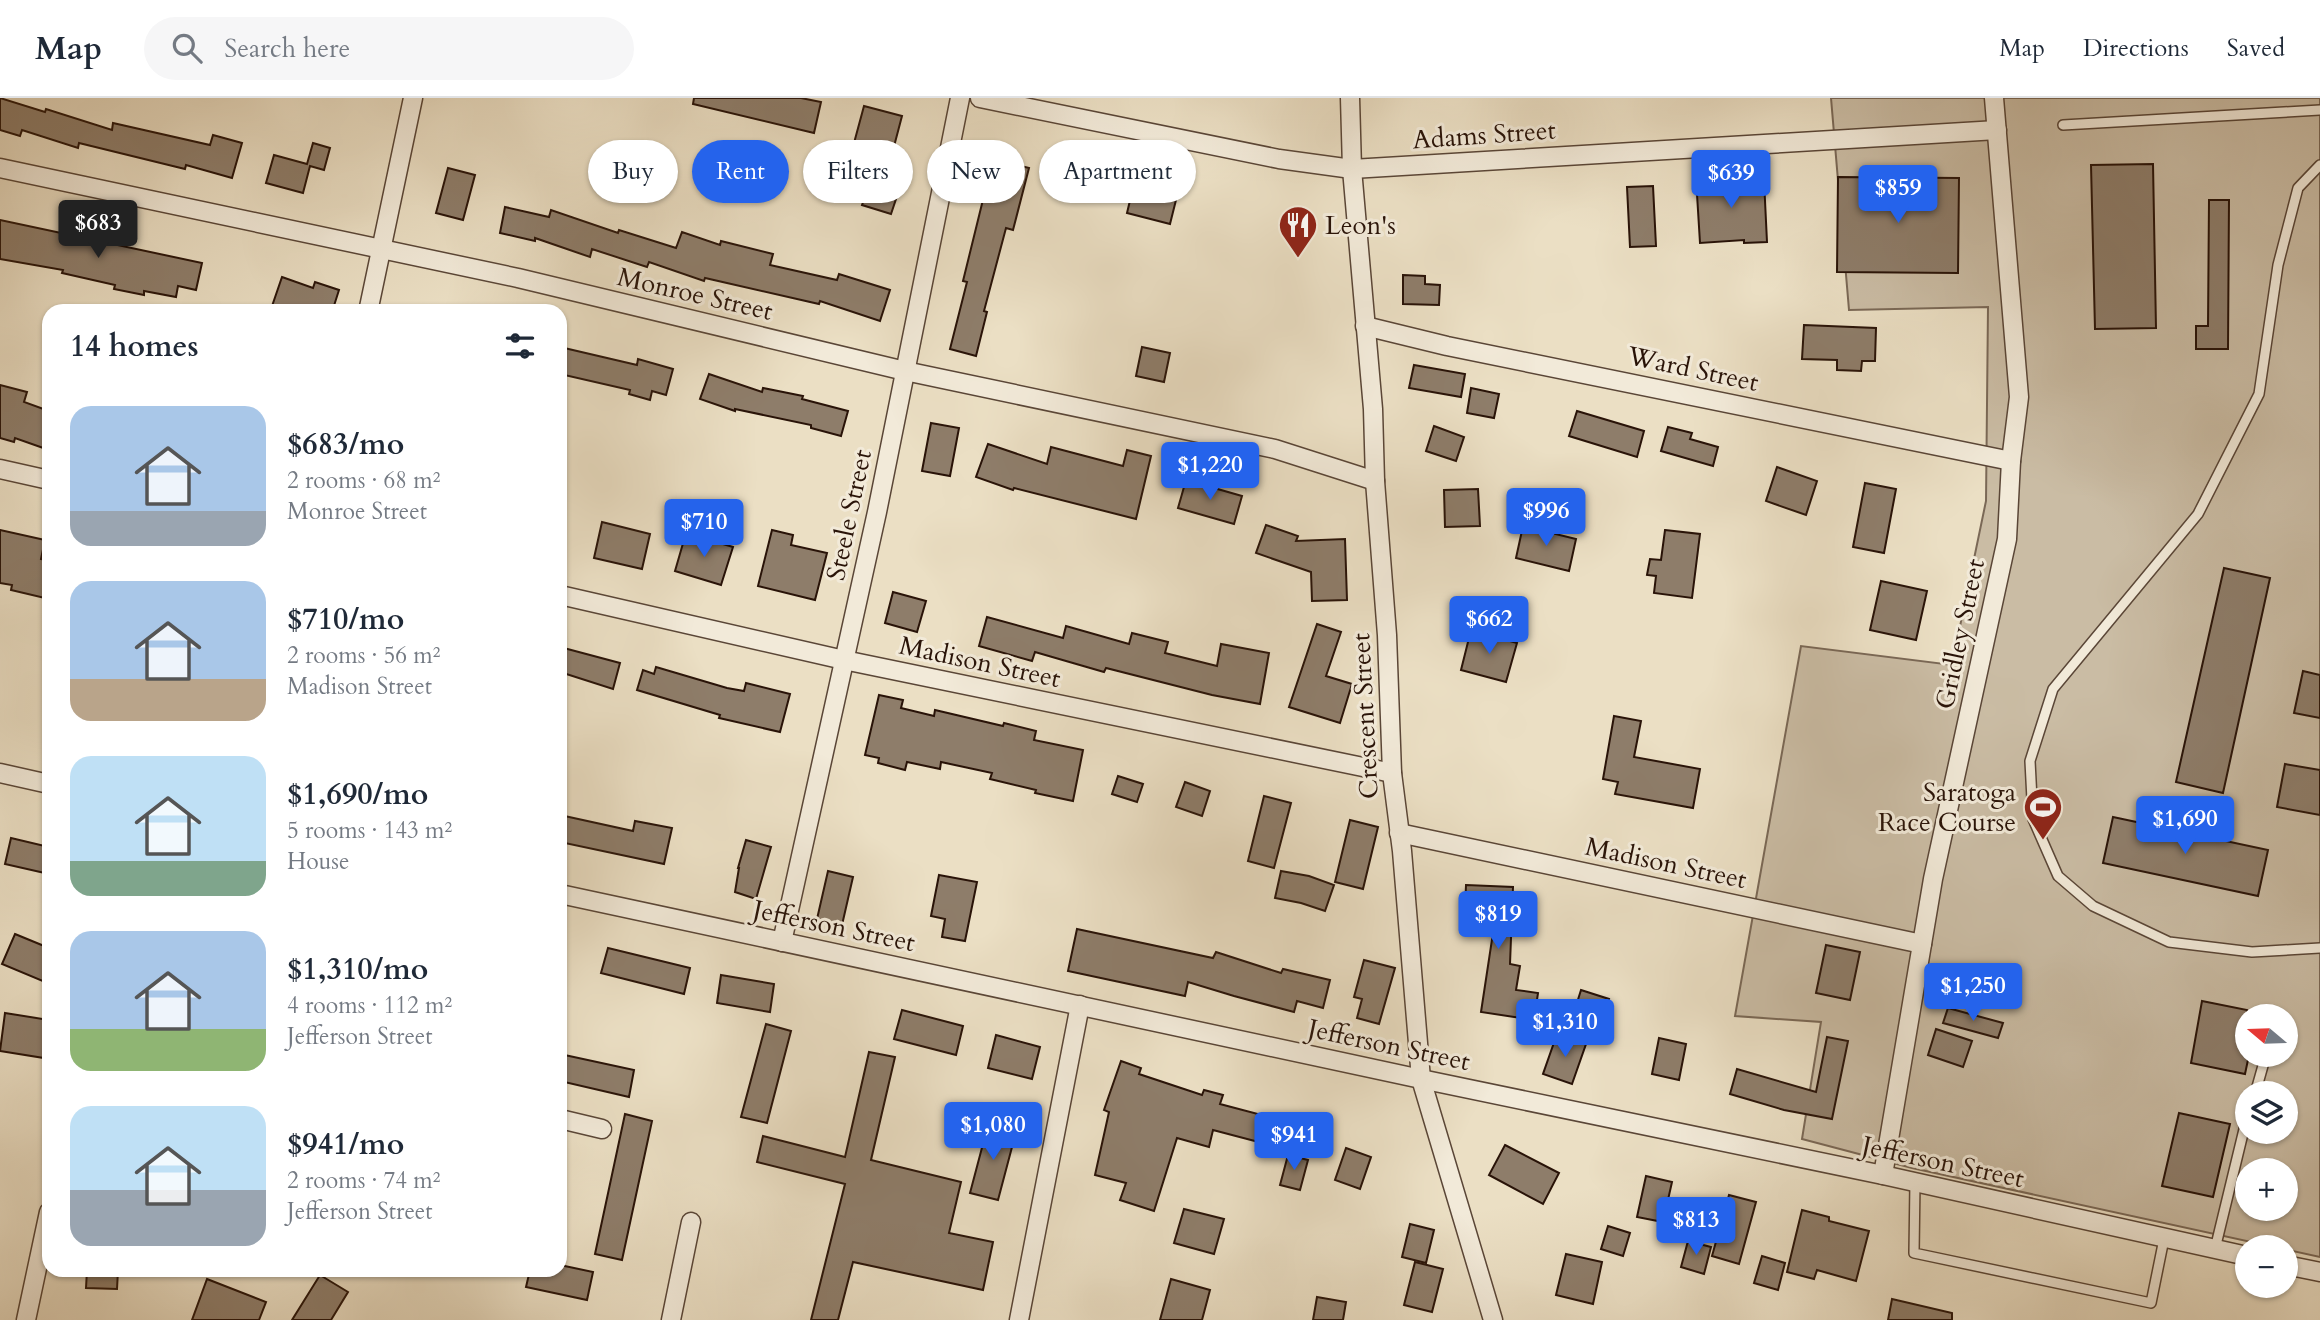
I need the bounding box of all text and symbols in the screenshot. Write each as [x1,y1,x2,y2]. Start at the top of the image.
search box [144,17,634,80]
text: Map [35,26,102,71]
icon: search [168,29,206,67]
text: Search here [224,31,350,66]
text: Map [1999,32,2045,65]
text: Directions [2083,32,2189,65]
text: Saved [2227,32,2285,65]
street label: Adams Street [1411,113,1557,157]
chip: Buy [588,140,678,203]
chip: Rent [692,140,789,203]
chip: Filters [803,140,913,203]
chip: New [927,140,1025,203]
chip: Apartment [1039,140,1196,203]
pin: $639 [1690,150,1772,210]
text: $639 [1707,157,1755,188]
pin: $859 [1857,166,1939,225]
text: $859 [1874,172,1922,203]
pin: $683 [57,200,139,260]
restaurant icon: Leon's [1277,204,1319,259]
text: $683 [74,207,122,238]
place label: Leon's [1325,208,1396,243]
street label: Monroe Street [614,259,776,329]
text: 14 homes [70,326,199,367]
icon: filters [501,327,539,365]
street label: Ward Street [1623,338,1762,400]
text: $683/mo [287,424,404,465]
icon: home [126,434,210,518]
pin: $1,220 [1153,442,1267,502]
street label: Steele Street [818,446,880,584]
text: $1,220 [1177,449,1243,480]
text: 2 rooms · 68 m² [287,465,440,496]
pin: $996 [1505,489,1587,548]
text: $996 [1522,495,1570,526]
text: Monroe Street [287,496,427,527]
pin: $710 [663,500,745,559]
text: $710 [680,506,728,537]
street label: Gridley Street [1927,556,1993,712]
pin: $662 [1448,596,1530,656]
text: $710/mo [287,599,404,640]
text: $662 [1465,603,1513,634]
icon: home [126,609,210,693]
street label: Madison Street [896,628,1064,696]
street label: Crescent Street [1343,632,1387,800]
text: 2 rooms · 56 m² [287,640,440,671]
text: Madison Street [287,671,432,702]
text: $1,690/mo [287,774,428,815]
place label: Saratoga Race Course [1878,775,2016,840]
icon: home [126,784,210,868]
sports icon: Saratoga Race Course [2022,786,2064,841]
pin: $1,690 [2128,796,2242,856]
text: $1,690 [2152,803,2218,834]
text: 5 rooms · 143 m² [287,815,452,846]
street label: Madison Street [1582,829,1750,897]
text: House [287,846,349,877]
street label: Jefferson Street [746,891,918,960]
pin: $819 [1457,892,1539,951]
text: $819 [1474,898,1522,929]
text: $1,310/mo [287,949,428,990]
icon: home [126,959,210,1043]
pin: $1,250 [1916,964,2030,1023]
text: $1,250 [1940,970,2006,1001]
text: 4 rooms · 112 m² [287,990,452,1021]
pin: $1,310 [1508,1000,1622,1059]
north arrow [2235,1004,2298,1068]
map controls [2235,1004,2298,1298]
text: $1,310 [1532,1006,1598,1037]
street label: Jefferson Street [1301,1010,1473,1079]
text: Jefferson Street [287,1021,433,1052]
button: layers [2235,1081,2298,1144]
pin: $1,080 [936,1102,1050,1162]
text: $1,080 [960,1109,1026,1140]
pin: $941 [1253,1112,1335,1172]
text: $941 [1270,1119,1318,1150]
text: $941/mo [287,1124,404,1165]
street label: Jefferson Street [1855,1127,2027,1196]
icon: home [126,1134,210,1218]
button: + [2235,1158,2298,1221]
text: 2 rooms · 74 m² [287,1165,440,1196]
text: Jefferson Street [287,1196,433,1227]
pin: $813 [1655,1198,1737,1257]
text: $813 [1672,1204,1720,1235]
button: − [2235,1235,2298,1298]

